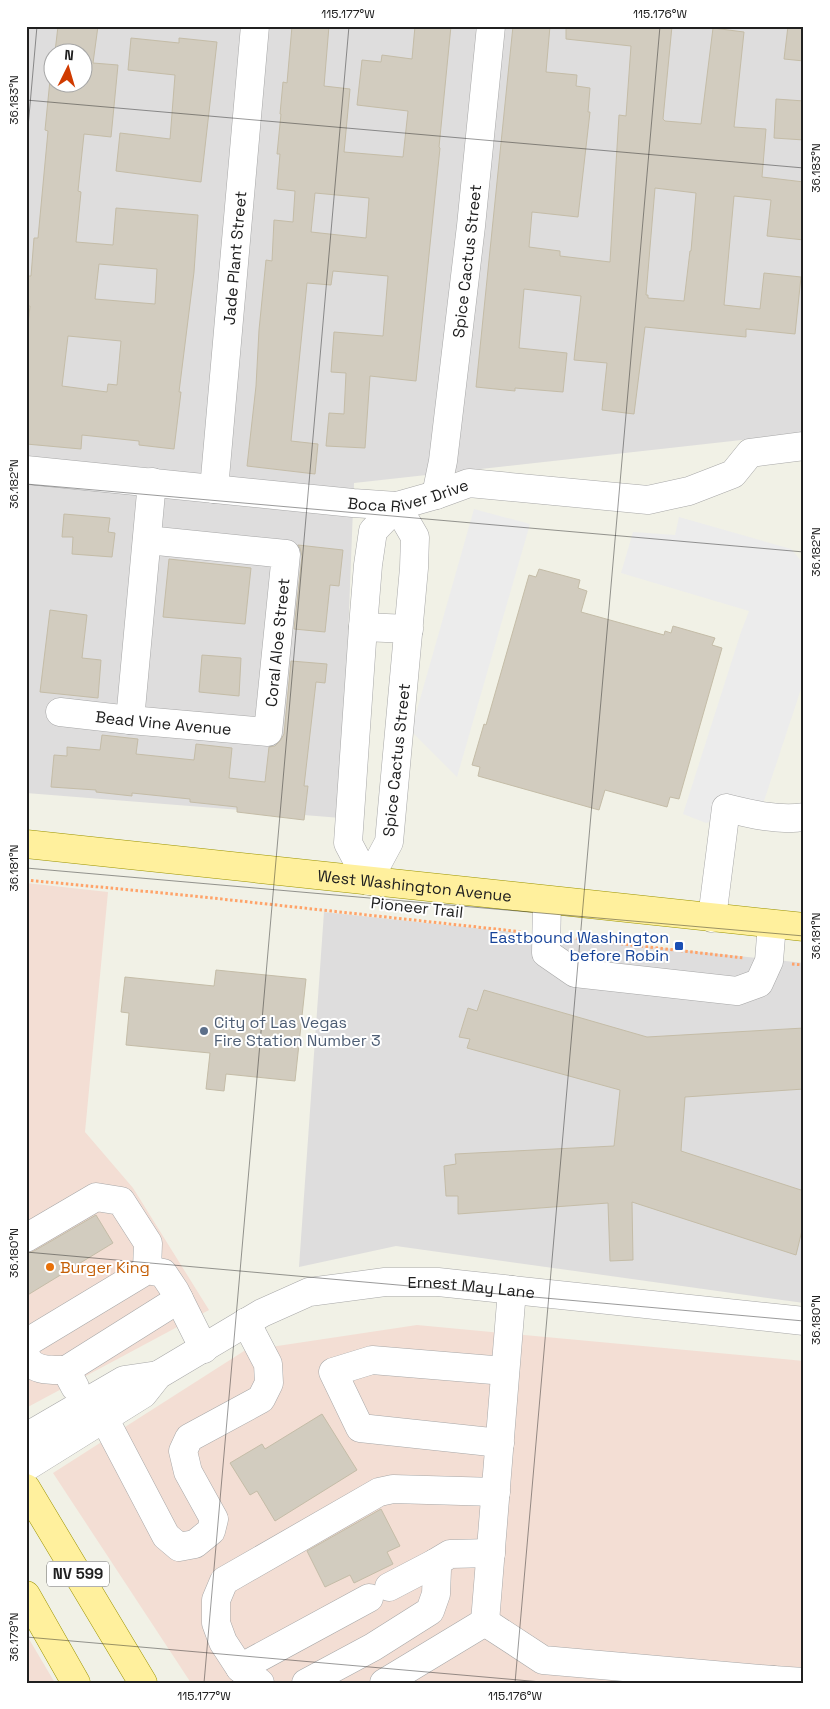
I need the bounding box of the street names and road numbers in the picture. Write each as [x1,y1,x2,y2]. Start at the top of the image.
street label: Spice Cactus Street [448,183,486,339]
street label: Jade Plant Street [219,190,251,326]
street label: Boca River Drive [346,474,471,517]
street label: Coral Aloe Street [261,577,295,708]
street label: Spice Cactus Street [378,682,415,838]
street label: Bead Vine Avenue [94,706,232,740]
street label: West Washington Avenue [316,865,513,907]
street label: Pioneer Trail [370,892,464,923]
street label: Ernest May Lane [408,1272,536,1303]
road number: NV 599 [47,1562,109,1586]

